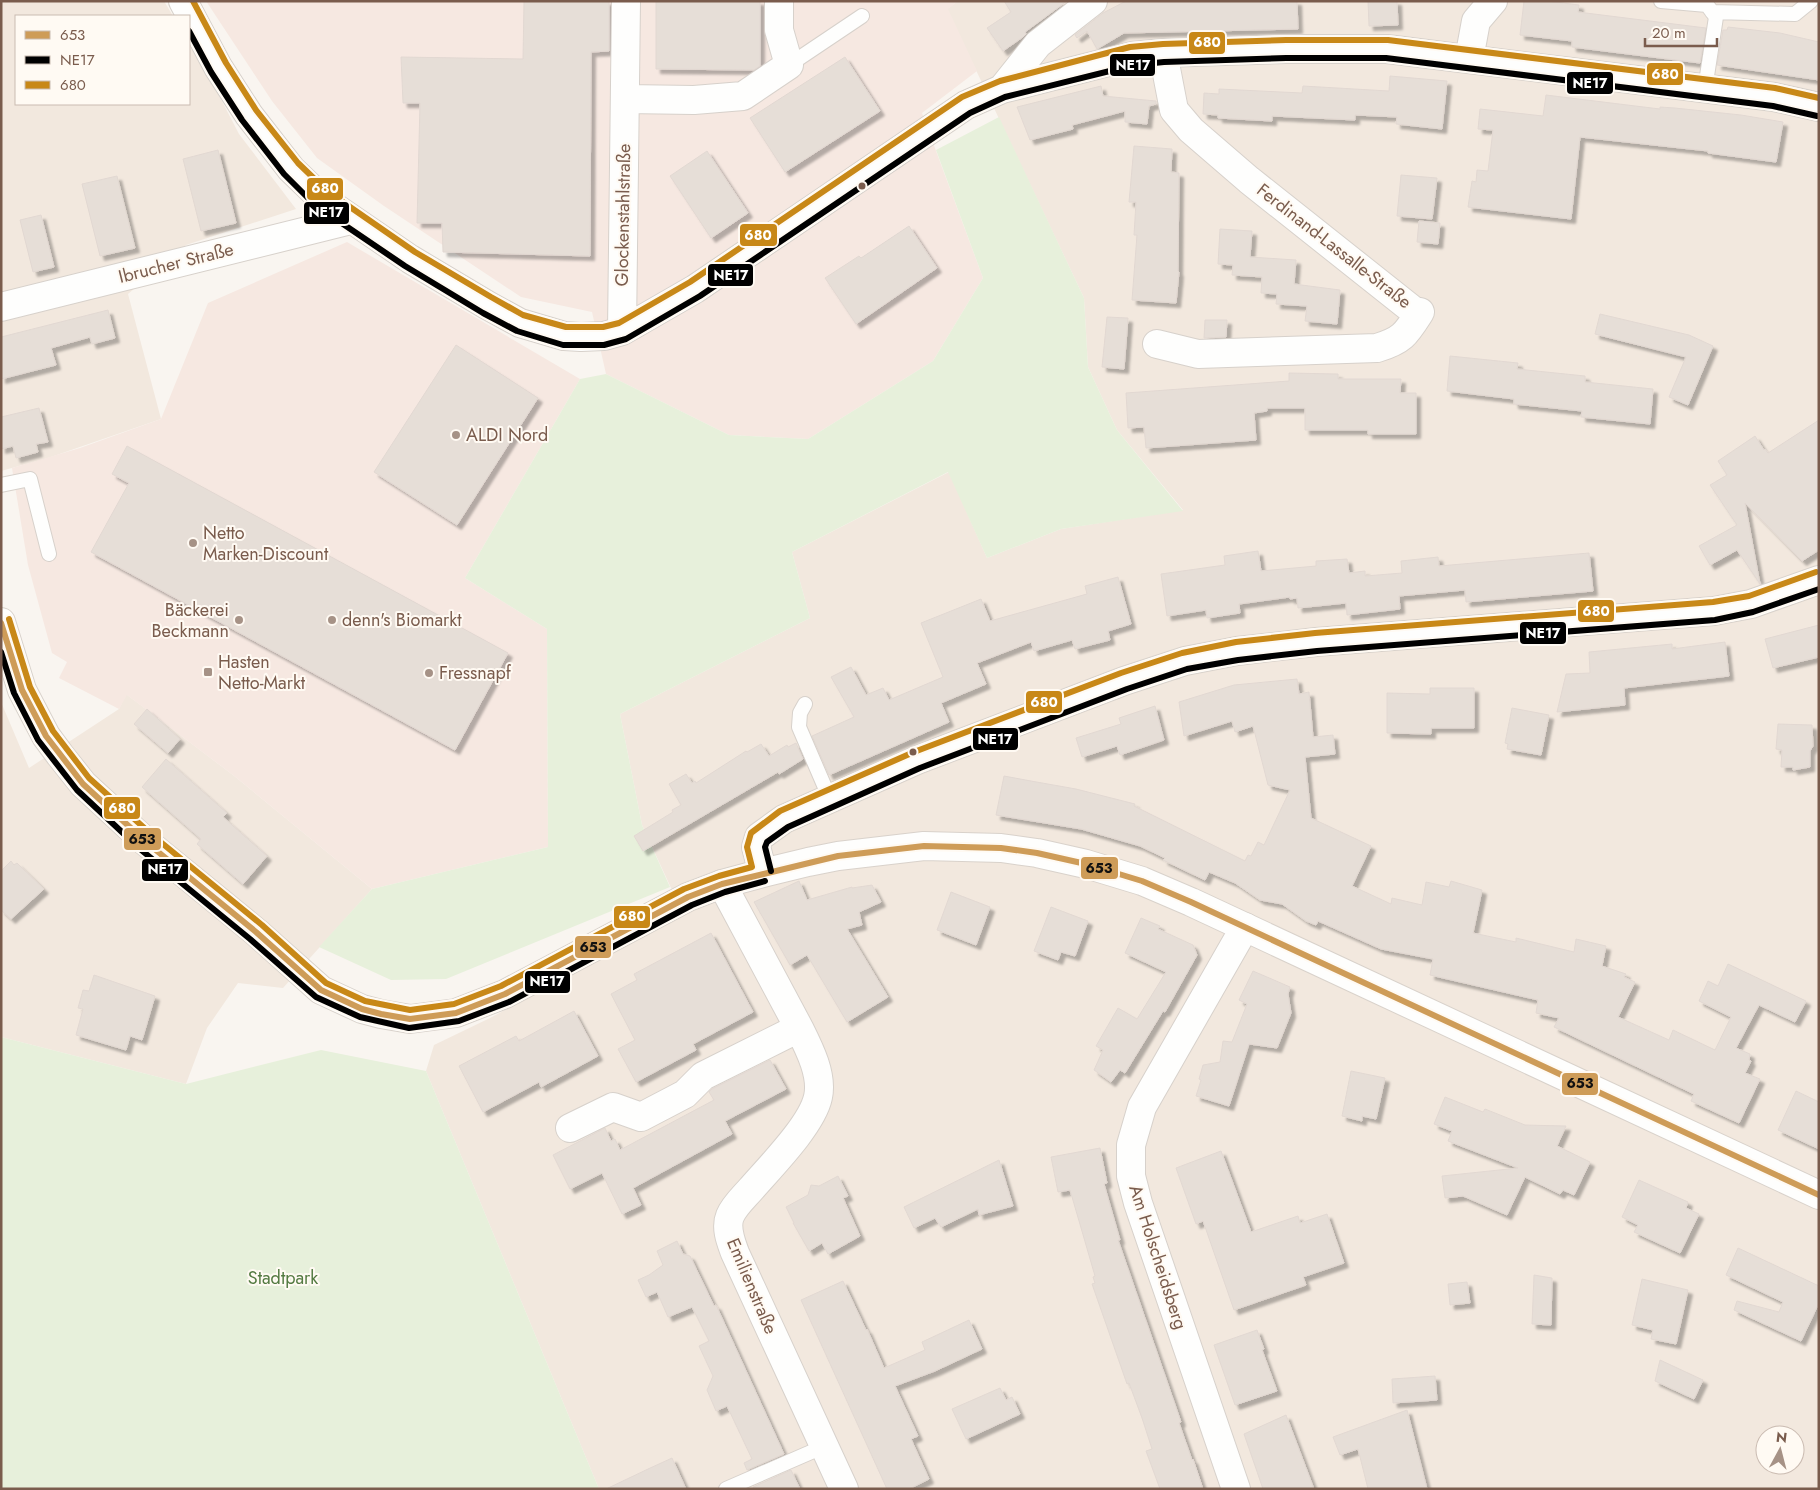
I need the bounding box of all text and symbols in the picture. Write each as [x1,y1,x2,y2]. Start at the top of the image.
legend [15,15,190,105]
scale bar [1645,15,1718,47]
text: 20 m [1652,22,1686,44]
text: 653 [60,24,85,46]
line badge: 680 [1188,31,1226,55]
text: 680 [1193,32,1221,52]
text: NE17 [60,49,95,71]
line badge: NE17 [1109,53,1156,77]
text: NE17 [1115,55,1151,75]
line badge: 680 [1646,62,1684,86]
text: 680 [1651,64,1679,84]
line badge: NE17 [1566,71,1614,95]
text: NE17 [1572,73,1608,93]
text: 680 [60,74,86,96]
street label: Glockenstahlstraße [609,144,637,286]
line badge: 680 [306,177,344,201]
street label: Ferdinand-Lassalle-Straße [1251,177,1417,315]
text: 680 [311,178,339,198]
unlabelled marker [857,181,867,191]
line badge: NE17 [303,201,350,225]
text: NE17 [308,202,344,222]
line badge: 680 [739,223,778,247]
text: 680 [744,225,772,245]
street label: Ibrucher Straße [116,236,236,290]
line badge: NE17 [707,263,754,287]
text: NE17 [713,265,749,285]
place label: ALDI Nord [466,422,548,448]
marker: ALDI Nord [450,429,462,441]
place label: Netto Marken-Discount [203,520,329,567]
marker: Netto Marken-Discount [187,537,199,549]
place label: Bäckerei Beckmann [152,597,229,644]
line badge: 680 [1577,599,1615,623]
text: 680 [1582,601,1610,621]
place label: denn's Biomarkt [342,607,462,633]
marker: Bäckerei Beckmann [233,614,245,626]
marker: denn's Biomarkt [326,614,338,626]
line badge: NE17 [1519,621,1567,645]
text: NE17 [1525,623,1561,643]
place label: Hasten Netto-Markt [218,649,306,696]
place label: Fressnapf [439,660,512,686]
marker: Hasten Netto-Markt [202,666,214,678]
marker: Fressnapf [423,667,435,679]
line badge: 680 [1025,690,1063,714]
text: 680 [1030,692,1058,712]
line badge: NE17 [972,727,1019,751]
text: NE17 [977,729,1013,749]
unlabelled marker [908,747,918,757]
line badge: 680 [103,796,141,820]
text: 680 [108,798,136,818]
line badge: 653 [123,827,162,851]
text: 653 [128,829,156,849]
line badge: 653 [1080,856,1119,880]
line badge: NE17 [141,858,189,882]
text: 653 [1085,858,1113,878]
text: NE17 [147,859,183,879]
line badge: 680 [613,905,651,929]
text: 680 [618,906,646,926]
line badge: 653 [574,935,612,959]
text: 653 [579,937,607,957]
line badge: NE17 [524,970,571,994]
text: NE17 [529,971,565,991]
line badge: 653 [1561,1072,1599,1096]
text: 653 [1566,1073,1594,1093]
street label: Am Holscheidsberg [1122,1181,1194,1333]
street label: Emilienstraße [720,1234,784,1338]
park label: Stadtpark [248,1265,318,1291]
north arrow [1755,1425,1805,1475]
text: N [1775,1426,1788,1448]

